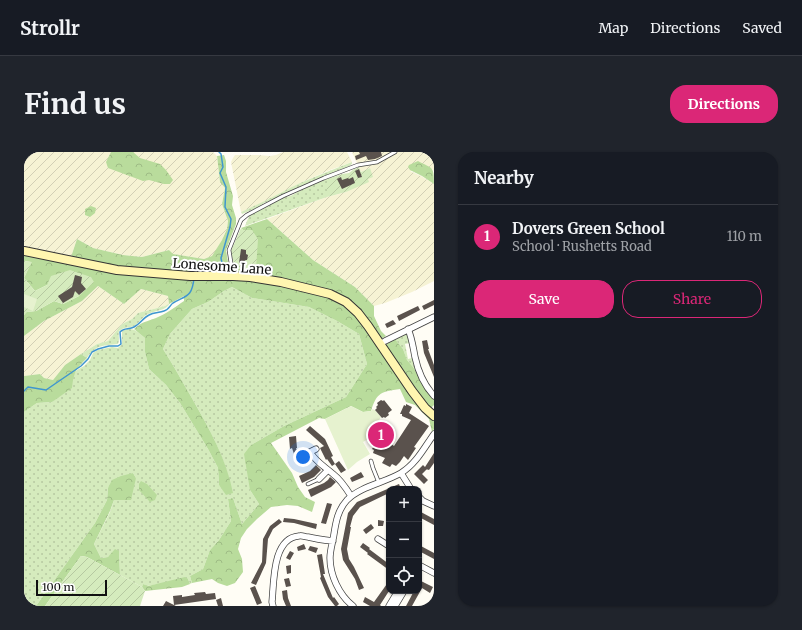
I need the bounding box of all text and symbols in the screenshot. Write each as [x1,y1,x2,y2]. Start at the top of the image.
text: Strollr [20,16,80,40]
text: Map [598,19,628,37]
text: Directions [650,19,720,37]
text: Saved [742,19,782,37]
button: Directions [670,85,778,123]
text: Find us [24,86,126,122]
text: Nearby [474,167,534,189]
text: Dovers Green School [512,219,665,238]
text: 1 [484,228,490,245]
text: 110 m [727,228,762,245]
text: School · Rushetts Road [512,238,652,255]
street label: Lonesome Lane [172,255,272,278]
button: Save [474,280,614,318]
button: Share [622,280,762,318]
pin: 1 [368,420,394,450]
your location [293,447,313,467]
map controls [386,486,422,594]
button: + [386,486,422,522]
button: − [386,522,422,558]
button: locate [386,558,422,594]
scale bar [36,578,107,597]
text: 100 m [42,580,74,594]

